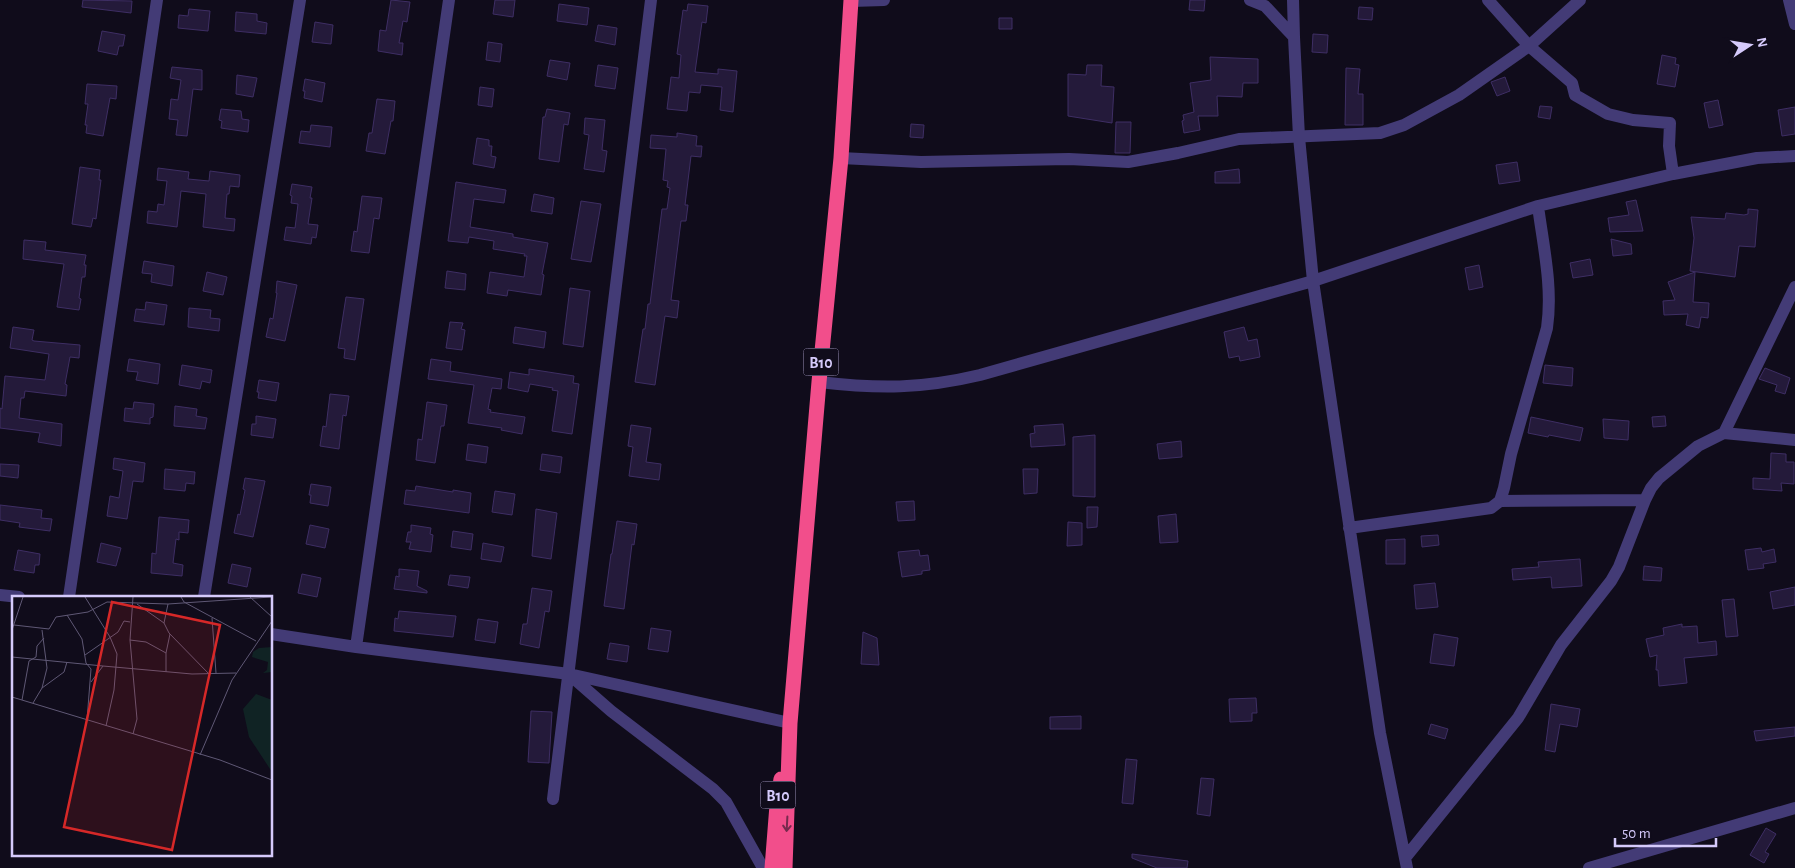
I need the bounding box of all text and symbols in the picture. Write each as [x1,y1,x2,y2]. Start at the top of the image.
north arrow [1725,20,1775,70]
text: N [1754,36,1770,49]
road number: B10 [804,348,838,376]
inset map [12,596,272,856]
road number: B10 [760,782,796,808]
one-way arrow [783,816,792,832]
scale bar [1615,816,1716,848]
text: 50 m [1622,826,1651,841]

